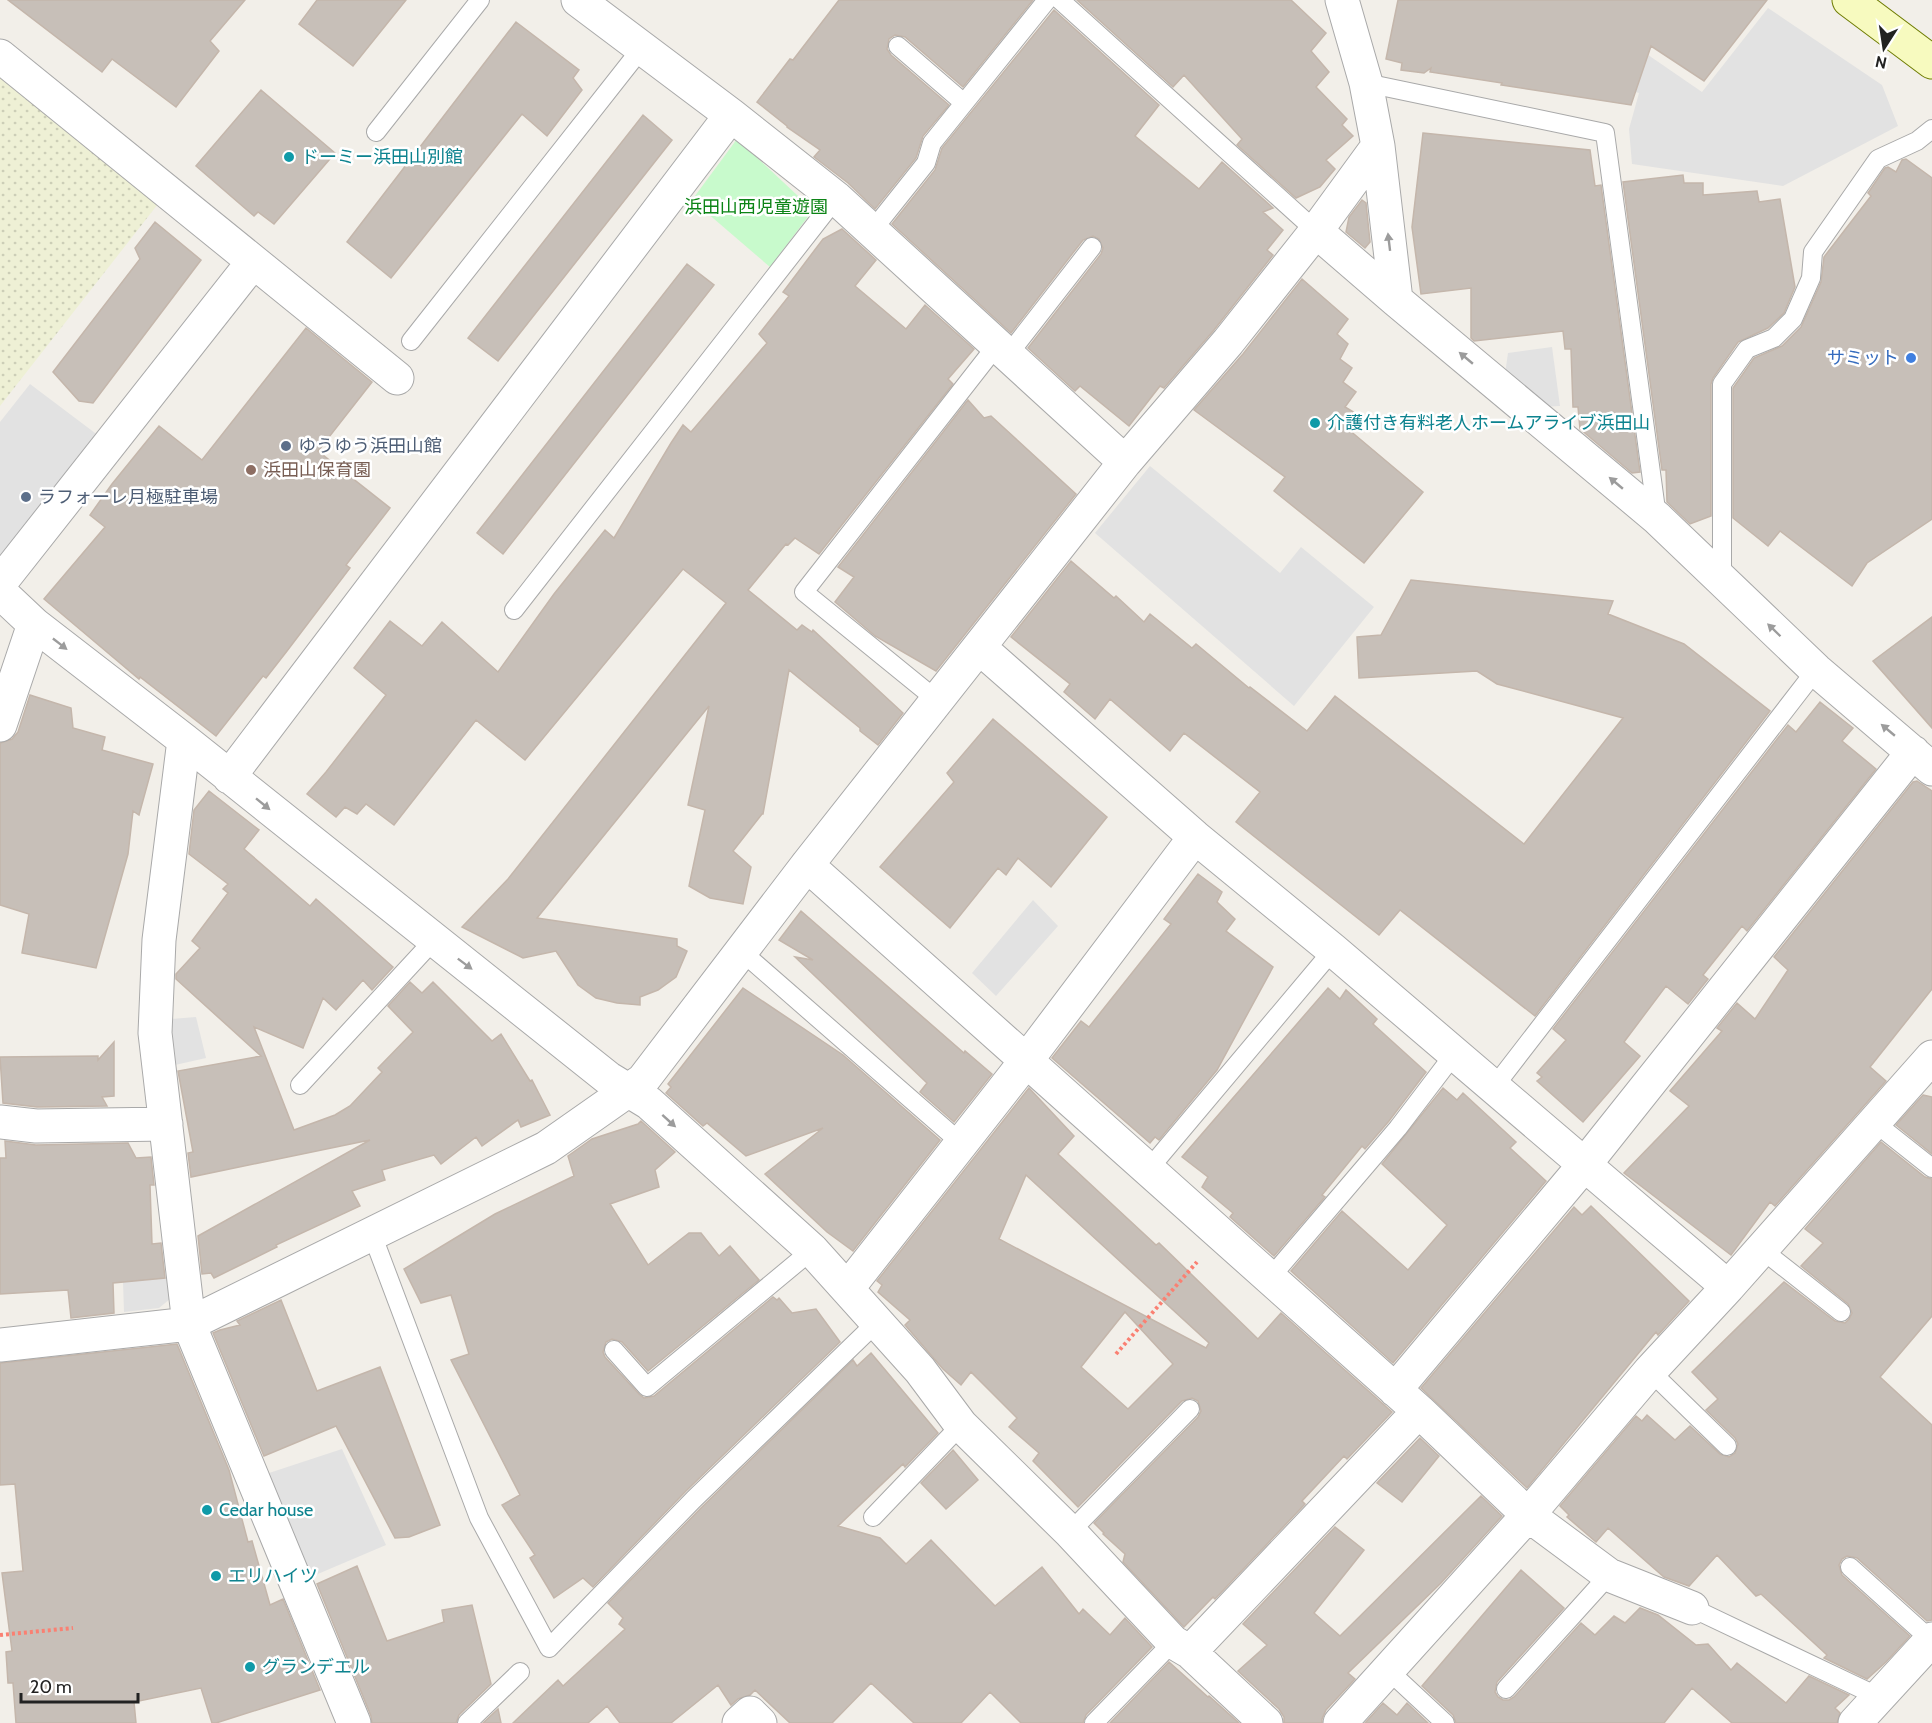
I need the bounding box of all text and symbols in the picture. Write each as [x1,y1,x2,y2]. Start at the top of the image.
north arrow [1854,18,1914,78]
text: N [1873,52,1888,73]
place label: ドーミー浜田山別館 [301,146,463,168]
marker: ドーミー浜田山別館 [282,150,296,164]
park label: 浜田山西児童遊園 [684,196,828,218]
one-way arrow [1384,232,1394,251]
place label: サミット [1827,347,1899,369]
marker: サミット [1904,351,1918,365]
one-way arrow [1458,352,1474,365]
place label: 介護付き有料老人ホームアライブ浜田山 [1327,412,1650,434]
marker: 介護付き有料老人ホームアライブ浜田山 [1308,416,1322,430]
place label: ゆうゆう浜田山館 [298,435,442,457]
marker: ゆうゆう浜田山館 [279,439,293,453]
place label: 浜田山保育園 [263,459,371,481]
marker: 浜田山保育園 [244,463,258,477]
one-way arrow [1609,477,1624,490]
place label: ラフォーレ月極駐車場 [38,486,218,508]
marker: ラフォーレ月極駐車場 [19,490,33,504]
one-way arrow [1768,623,1782,637]
one-way arrow [52,638,68,651]
one-way arrow [1880,724,1896,737]
one-way arrow [255,797,271,810]
one-way arrow [457,958,472,970]
one-way arrow [662,1114,677,1128]
place label: Cedar house [219,1499,313,1521]
marker: Cedar house [200,1503,214,1517]
place label: エリハイツ [228,1565,318,1587]
marker: エリハイツ [209,1569,223,1583]
place label: グランデエル [262,1656,370,1678]
marker: グランデエル [243,1660,257,1674]
scale bar [21,1666,138,1704]
text: 20 m [30,1676,72,1698]

